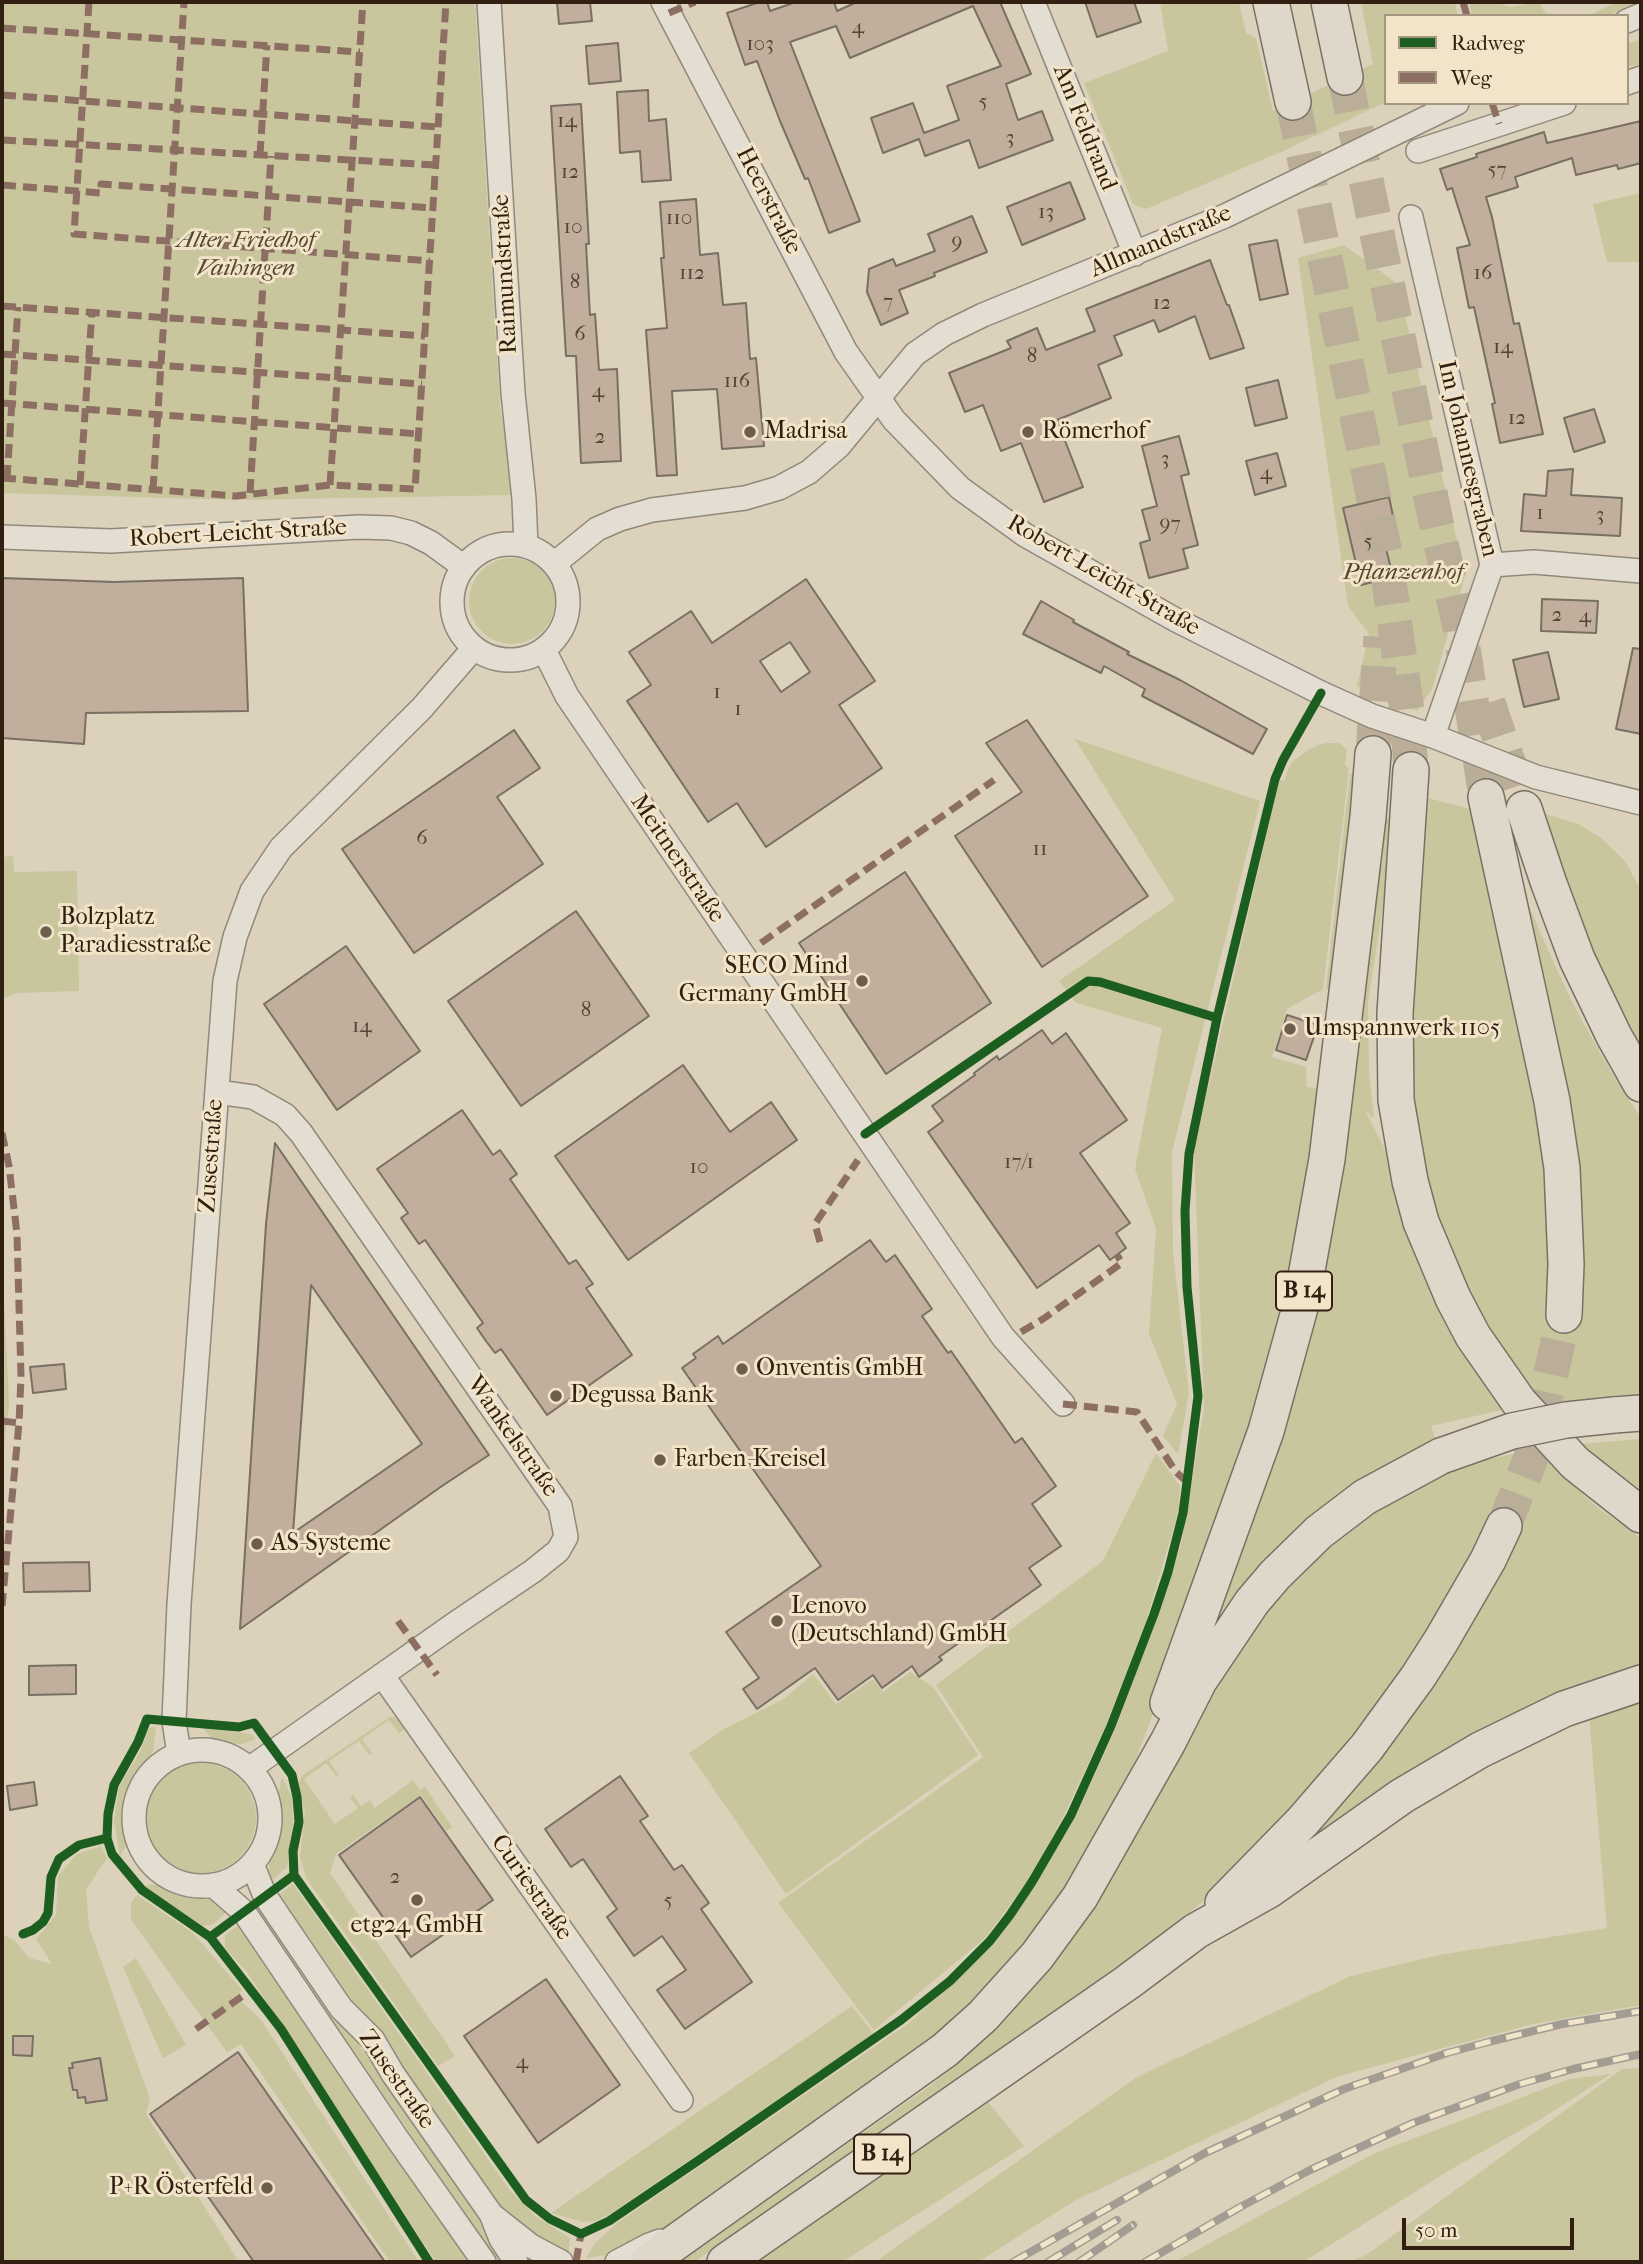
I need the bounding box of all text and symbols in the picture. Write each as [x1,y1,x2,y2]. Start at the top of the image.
legend [1384,14,1629,105]
house number: 4 [852,15,864,41]
text: Radweg [1451,31,1524,55]
house number: 103 [746,32,774,58]
street label: Am Feldrand [1046,61,1122,195]
text: Weg [1451,66,1492,90]
house number: 5 [978,90,988,116]
house number: 14 [557,109,577,135]
house number: 3 [1006,126,1014,152]
street label: Heerstraße [729,143,807,259]
house number: 57 [1487,158,1507,184]
house number: 12 [561,160,579,186]
street label: Raimundstraße [487,193,525,355]
street label: Allmandstraße [1086,199,1236,285]
house number: 13 [1038,200,1054,226]
house number: 110 [666,206,692,232]
house number: 10 [564,215,582,241]
park label: Alter Friedhof Vaihingen [177,227,315,283]
house number: 9 [951,230,963,256]
house number: 112 [679,261,705,287]
house number: 16 [1474,261,1492,287]
house number: 8 [570,270,580,296]
house number: 7 [883,290,893,316]
house number: 12 [1153,291,1171,317]
house number: 6 [574,322,586,348]
house number: 14 [1493,335,1513,361]
house number: 8 [1027,344,1037,370]
street label: Im Johannesgraben [1430,358,1504,560]
house number: 116 [724,369,750,395]
house number: 4 [592,379,604,405]
house number: 12 [1508,406,1526,432]
place label: Madrisa [764,418,847,446]
place label: Römerhof [1042,418,1146,446]
marker: Madrisa [742,424,758,440]
marker: Römerhof [1020,424,1036,440]
house number: 2 [595,425,605,451]
house number: 3 [1161,447,1169,473]
house number: 4 [1260,461,1272,487]
house number: 1 [1536,501,1544,527]
house number: 3 [1596,503,1604,529]
street label: Robert-Leicht-Straße [1001,509,1205,643]
house number: 97 [1159,512,1181,538]
street label: Robert-Leicht-Straße [128,514,348,554]
house number: 5 [1363,530,1373,556]
park label: Pflanzenhof [1343,559,1463,587]
house number: 2 [1552,603,1562,629]
house number: 4 [1579,604,1591,630]
house number: 1 [713,680,721,706]
house number: 1 [734,697,742,723]
street label: Meitnerstraße [623,789,731,929]
house number: 6 [416,826,428,852]
house number: 11 [1033,837,1047,863]
place label: Bolzplatz Paradiesstraße [60,904,211,960]
marker: Bolzplatz Paradiesstraße [38,924,54,940]
place label: SECO Mind Germany GmbH [679,953,848,1009]
marker: SECO Mind Germany GmbH [854,973,870,989]
house number: 8 [581,998,591,1024]
house number: 14 [352,1014,372,1040]
place label: Umspannwerk 1105 [1304,1015,1500,1043]
marker: Umspannwerk 1105 [1282,1021,1298,1037]
street label: Zusestraße [194,1098,230,1214]
house number: 17/1 [1004,1150,1034,1176]
house number: 10 [690,1155,708,1181]
road number: B 14 [1276,1272,1332,1310]
place label: Onventis GmbH [756,1355,923,1383]
marker: Onventis GmbH [734,1361,750,1377]
street label: Wankelstraße [460,1371,564,1503]
place label: Degussa Bank [570,1382,714,1410]
marker: Degussa Bank [548,1388,564,1404]
place label: Farben-Kreisel [674,1446,826,1474]
marker: Farben-Kreisel [652,1452,668,1468]
place label: AS-Systeme [271,1530,391,1558]
marker: AS-Systeme [249,1536,265,1552]
place label: Lenovo (Deutschland) GmbH [791,1593,1007,1649]
marker: Lenovo (Deutschland) GmbH [769,1613,785,1629]
street label: Curiestraße [484,1830,578,1946]
house number: 2 [390,1865,400,1891]
house number: 5 [663,1889,673,1915]
marker: etg24 GmbH [409,1892,425,1908]
place label: etg24 GmbH [351,1912,483,1940]
street label: Zusestraße [351,2025,441,2135]
house number: 4 [516,2050,528,2076]
road number: B 14 [854,2134,910,2174]
place label: P+R Österfeld [109,2174,253,2202]
marker: P+R Österfeld [259,2180,275,2196]
scale bar [1405,2204,1576,2248]
text: 50 m [1415,2218,1458,2242]

